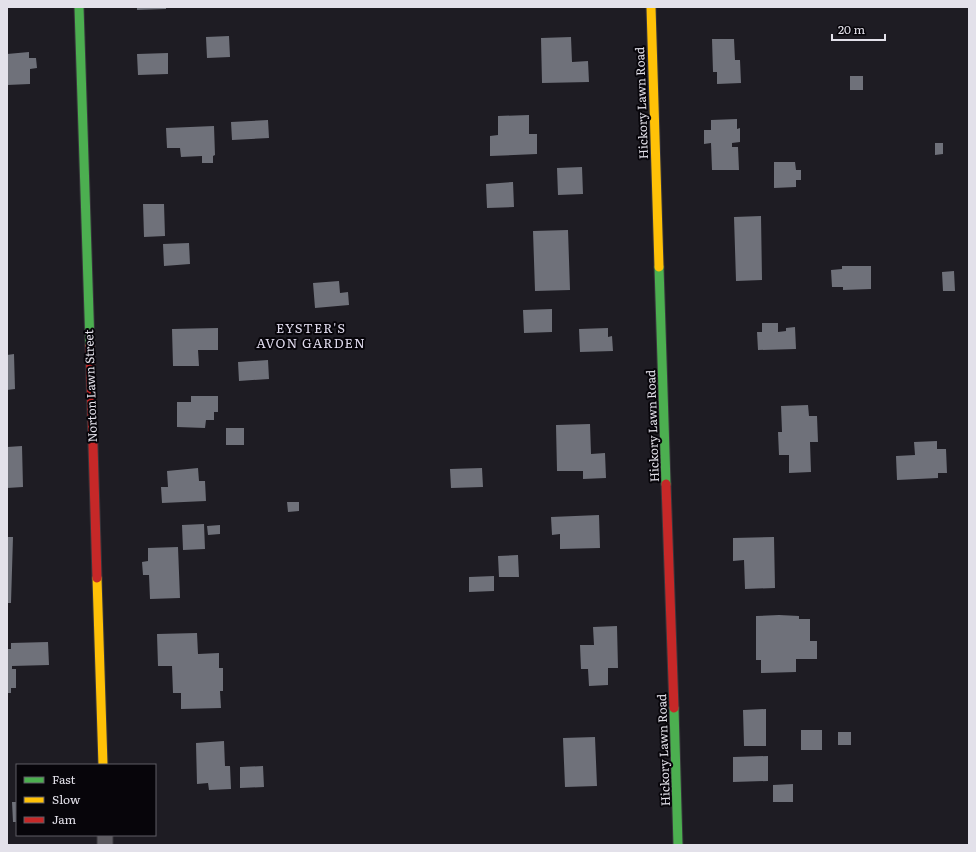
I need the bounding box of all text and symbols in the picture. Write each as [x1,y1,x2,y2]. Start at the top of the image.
scale bar [832,16,885,42]
text: 20 m [838,20,865,38]
street label: Hickory Lawn Road [630,46,652,160]
district label: EYSTER'S AVON GARDEN [256,318,366,352]
street label: Norton Lawn Street [79,329,101,443]
street label: Hickory Lawn Road [641,369,663,483]
street label: Hickory Lawn Road [652,693,674,807]
legend [16,764,156,836]
text: Fast [52,770,76,788]
text: Slow [52,790,81,808]
text: Jam [52,810,77,828]

